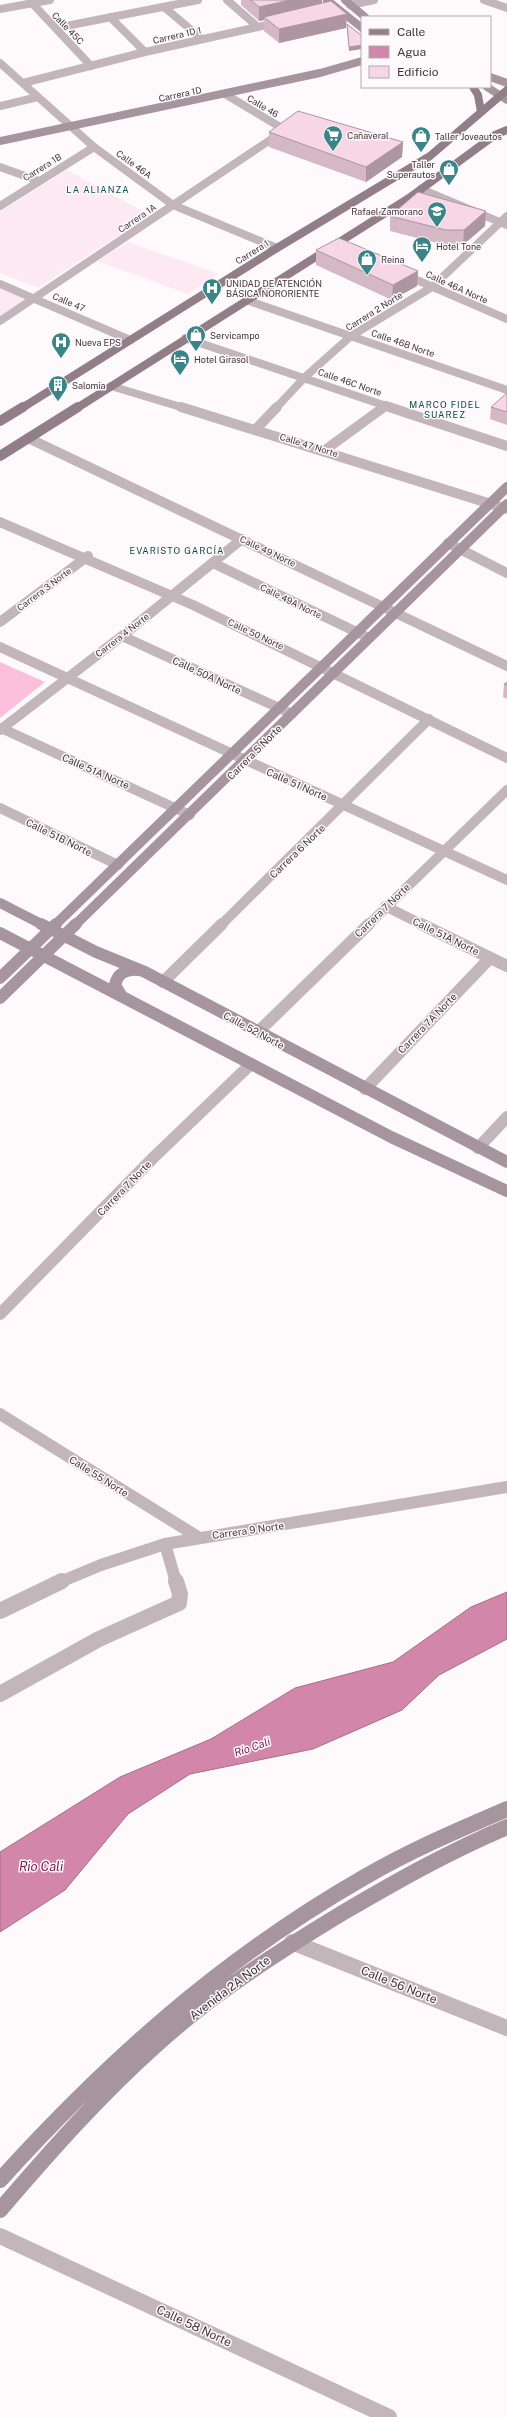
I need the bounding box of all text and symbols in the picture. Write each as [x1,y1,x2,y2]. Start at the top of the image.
street label: Calle 45C [50,9,86,47]
legend [361,16,491,88]
street label: Carrera 1D 1 [152,24,202,46]
text: Calle [397,25,426,39]
text: Agua [397,45,426,59]
text: Edificio [397,65,439,79]
street label: Carrera 1D [158,84,202,104]
street label: Calle 46 [245,92,281,120]
supermarket icon: Cañaveral [322,124,344,152]
shop icon: Taller Joveautos [410,125,432,153]
place label: Cañaveral [347,130,389,141]
place label: Taller Joveautos [435,131,502,142]
street label: Calle 46A [114,147,154,181]
street label: Carrera 1B [21,151,63,183]
shop icon: Taller Superautos [438,158,460,186]
place label: Taller Superautos [387,159,435,180]
district label: LA ALIANZA [66,184,130,195]
school or university icon: Rafael Zamorano [426,200,448,228]
street label: Carrera 1A [116,201,159,235]
place label: Rafael Zamorano [351,206,423,217]
hotel icon: Hotel Tone [411,235,433,263]
street label: Carrera 1 [233,237,271,267]
place label: Hotel Tone [436,241,481,252]
shop icon: Reina [356,248,378,276]
place label: Reina [381,254,405,265]
street label: Calle 46A Norte [424,268,490,306]
hospital icon: UNIDAD DE ATENCIÓN BÁSICA NORORIENTE [201,277,223,305]
place label: UNIDAD DE ATENCIÓN BÁSICA NORORIENTE [226,278,322,299]
street label: Carrera 2 Norte [344,289,404,333]
street label: Calle 47 [51,290,87,314]
shop icon: Servicampo [185,324,207,352]
street label: Calle 46B Norte [370,327,436,359]
place label: Servicampo [210,330,260,341]
hospital icon: Nueva EPS [50,331,72,359]
place label: Nueva EPS [75,337,121,348]
hotel icon: Hotel Girasol [169,348,191,376]
place label: Hotel Girasol [194,354,249,365]
street label: Calle 46C Norte [317,366,383,398]
building icon: Salomia [47,374,69,402]
place label: Salomia [72,380,106,391]
district label: MARCO FIDEL SUAREZ [409,399,481,420]
street label: Calle 47 Norte [279,431,339,459]
street label: Calle 49 Norte [238,533,298,569]
district label: EVARISTO GARCÍA [130,545,224,556]
street label: Carrera 3 Norte [15,565,73,613]
street label: Calle 49A Norte [258,581,324,621]
street label: Carrera 4 Norte [93,611,151,659]
street label: Calle 50 Norte [226,616,286,652]
street label: Calle 50A Norte [171,654,244,696]
street label: Carrera 5 Norte [224,722,284,782]
street label: Calle 51A Norte [61,751,132,791]
street label: Calle 51 Norte [265,765,330,803]
street label: Calle 51B Norte [24,816,94,858]
street label: Carrera 6 Norte [267,821,327,880]
street label: Carrera 7 Norte [352,880,412,939]
street label: Calle 51A Norte [411,915,481,957]
street label: Carrera 7A Norte [395,990,459,1056]
street label: Calle 52 Norte [222,1009,287,1051]
street label: Carrera 7 Norte [95,1158,154,1218]
street label: Calle 55 Norte [67,1453,131,1499]
street label: Carrera 9 Norte [211,1519,285,1541]
water label: Río Cali [232,1735,272,1759]
water label: Rio Cali [19,1859,64,1874]
street label: Avenida 2A Norte [187,1953,273,2023]
street label: Calle 56 Norte [359,1963,439,2007]
street label: Calle 58 Norte [154,2303,234,2350]

